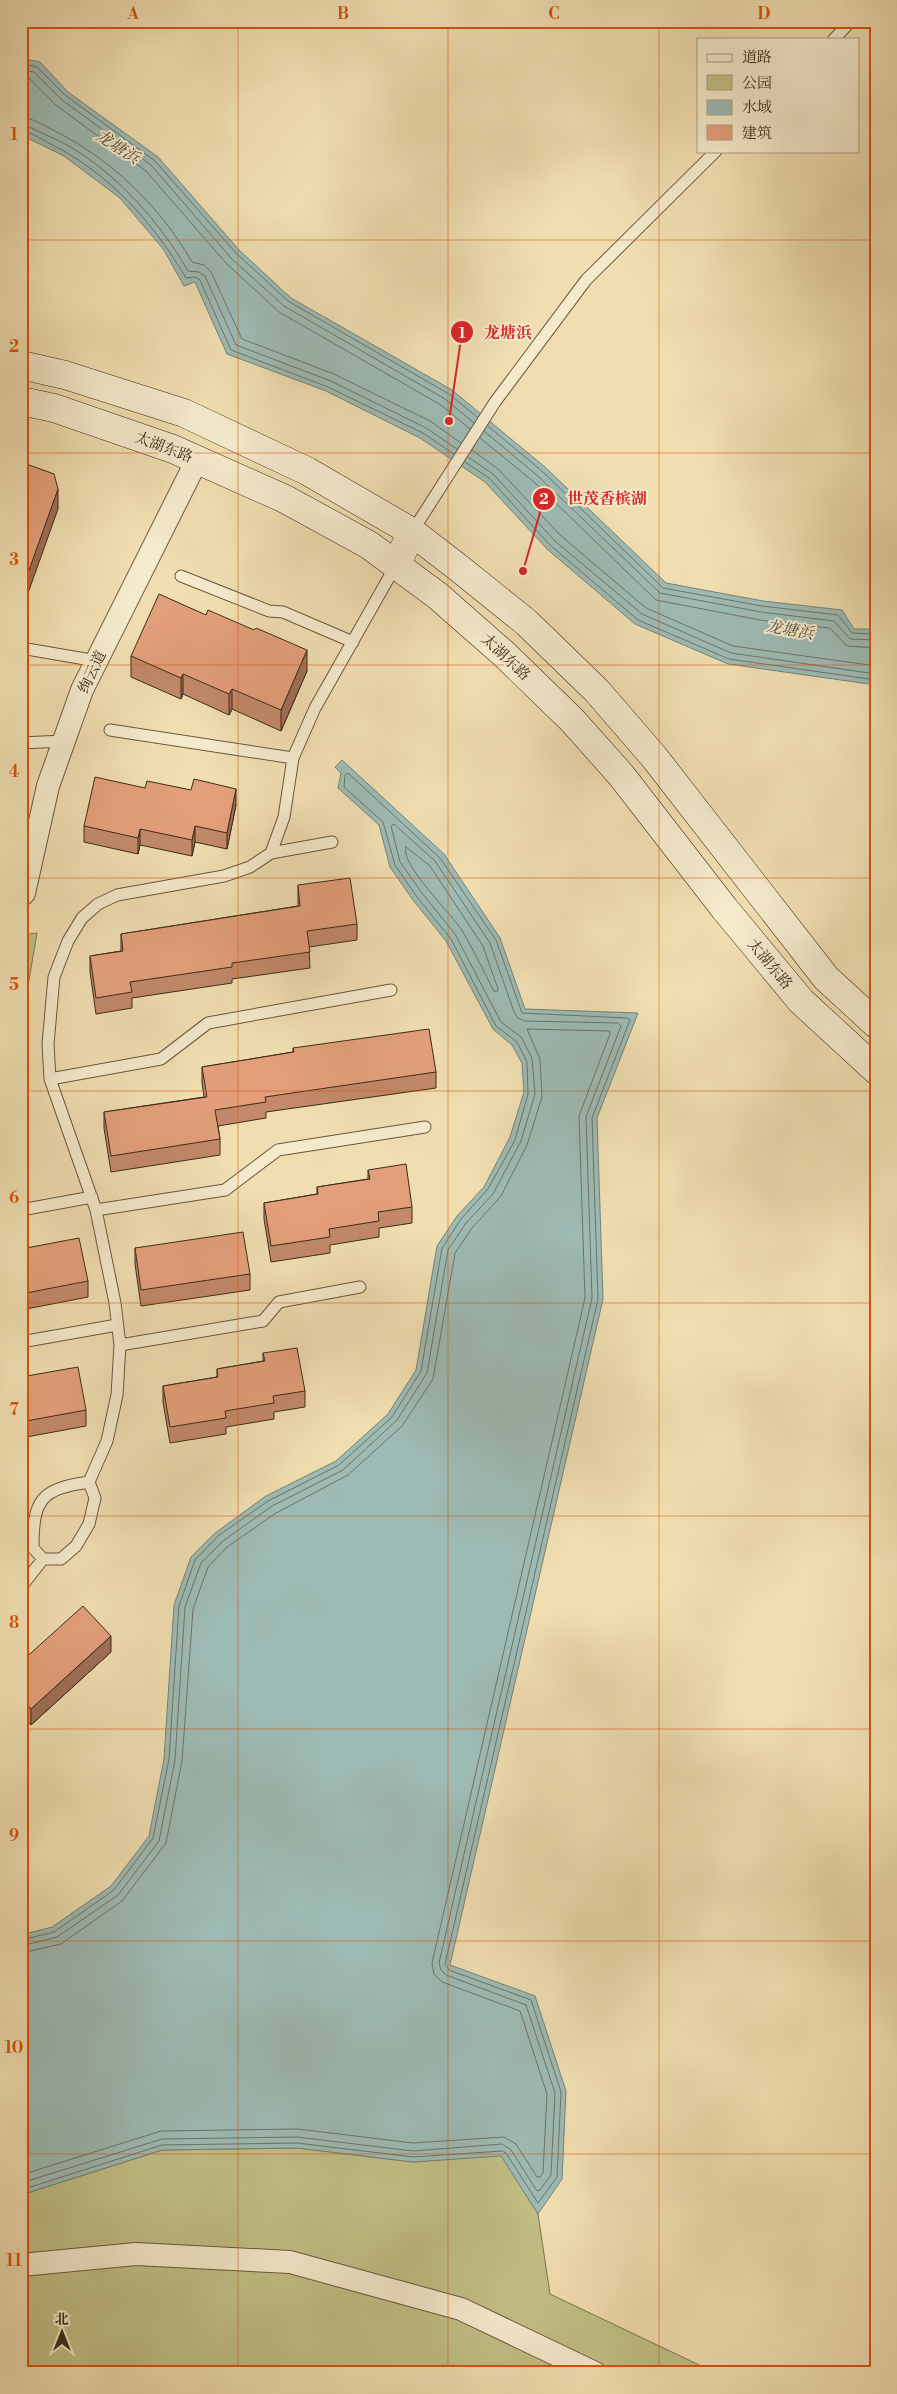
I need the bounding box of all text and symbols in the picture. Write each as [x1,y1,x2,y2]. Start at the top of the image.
text: A [126,4,139,24]
text: B [337,4,349,24]
text: C [548,4,560,24]
text: D [758,4,771,24]
legend [697,38,860,152]
text: 道路 [742,48,772,67]
text: 公园 [742,74,772,93]
text: 水域 [742,98,772,117]
text: 建筑 [742,124,772,143]
text: 1 [10,125,18,145]
water label: 龙塘浜 [92,125,145,169]
callout: 龙塘浜 [449,317,542,348]
text: 龙塘浜 [484,323,532,343]
text: 1 [458,324,466,343]
text: 2 [9,337,19,357]
street label: 太湖东路 [132,428,195,467]
callout: 世茂香槟湖 [532,483,657,514]
text: 世茂香槟湖 [567,489,647,509]
text: 2 [539,490,549,509]
text: 3 [9,550,19,570]
water label: 龙塘浜 [764,616,817,644]
street label: 太湖东路 [477,630,534,685]
street label: 绚云道 [74,648,111,697]
text: 4 [9,762,20,782]
street label: 太湖东路 [743,935,796,993]
text: 5 [9,975,19,995]
text: 6 [9,1188,19,1208]
text: 7 [9,1400,19,1420]
text: 8 [9,1613,19,1633]
text: 9 [9,1826,19,1846]
text: 10 [5,2038,23,2058]
text: 11 [6,2251,22,2271]
north arrow [38,2306,88,2356]
text: 北 [55,2311,69,2329]

